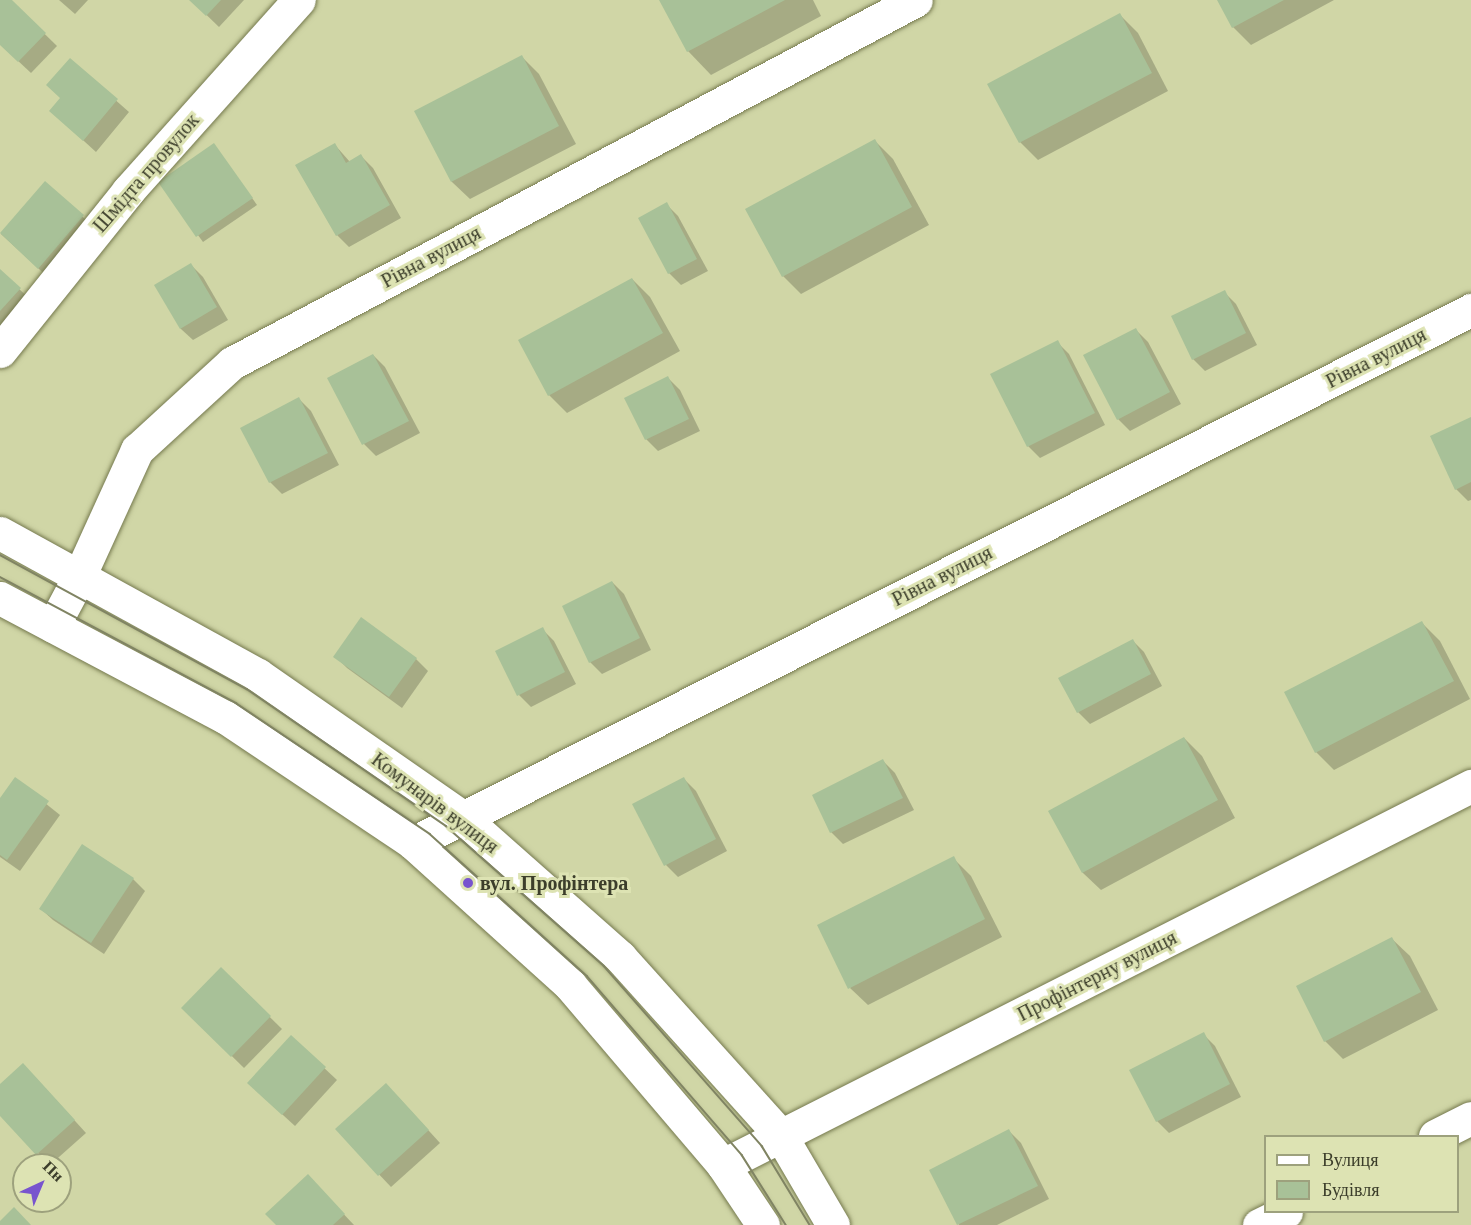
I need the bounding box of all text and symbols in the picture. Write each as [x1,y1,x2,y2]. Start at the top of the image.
street label: Шмідта провулок [88,109,204,237]
street label: Рівна вулиця [377,221,485,293]
street label: Рівна вулиця [1322,323,1430,393]
street label: Рівна вулиця [888,541,996,611]
street label: Комунарів вулиця [367,747,503,859]
place label: вул. Профінтера [480,871,628,895]
marker: вул. Профінтера [461,876,475,890]
street label: Профінтерну вулиця [1013,925,1181,1027]
legend [1264,1135,1459,1213]
text: Вулиця [1322,1150,1379,1170]
north arrow [12,1153,72,1213]
text: Пн [40,1157,67,1185]
text: Будівля [1322,1180,1379,1200]

